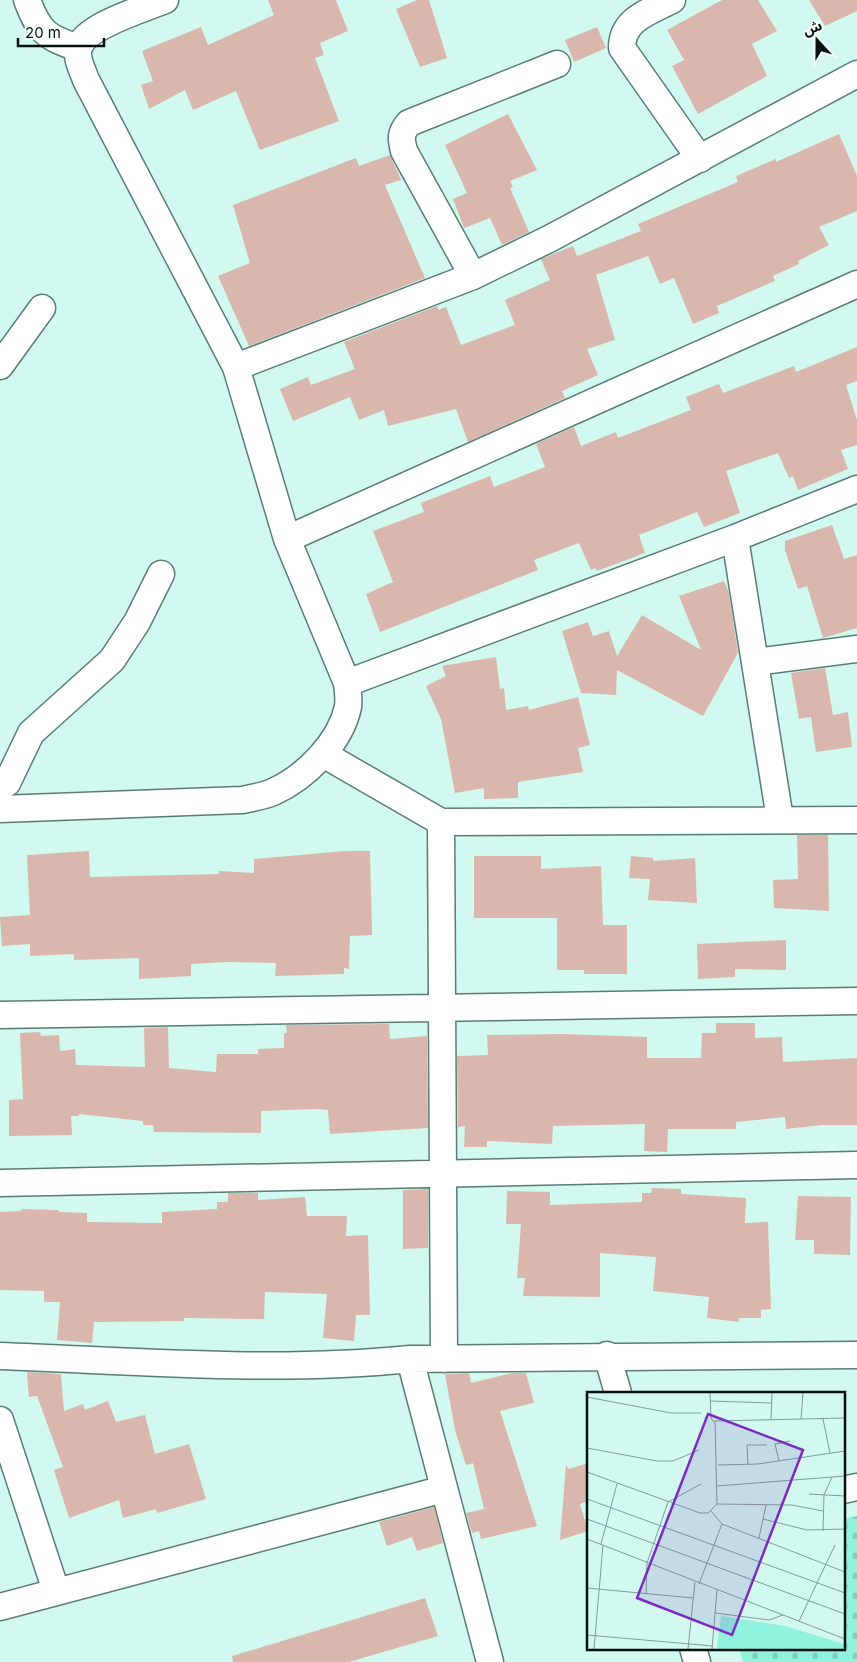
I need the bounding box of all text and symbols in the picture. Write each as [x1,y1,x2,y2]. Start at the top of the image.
scale bar [18,15,104,47]
north arrow [792,15,842,65]
text: ش [800,16,824,39]
text: 20 m [25,23,61,42]
inset map [587,1392,844,1650]

